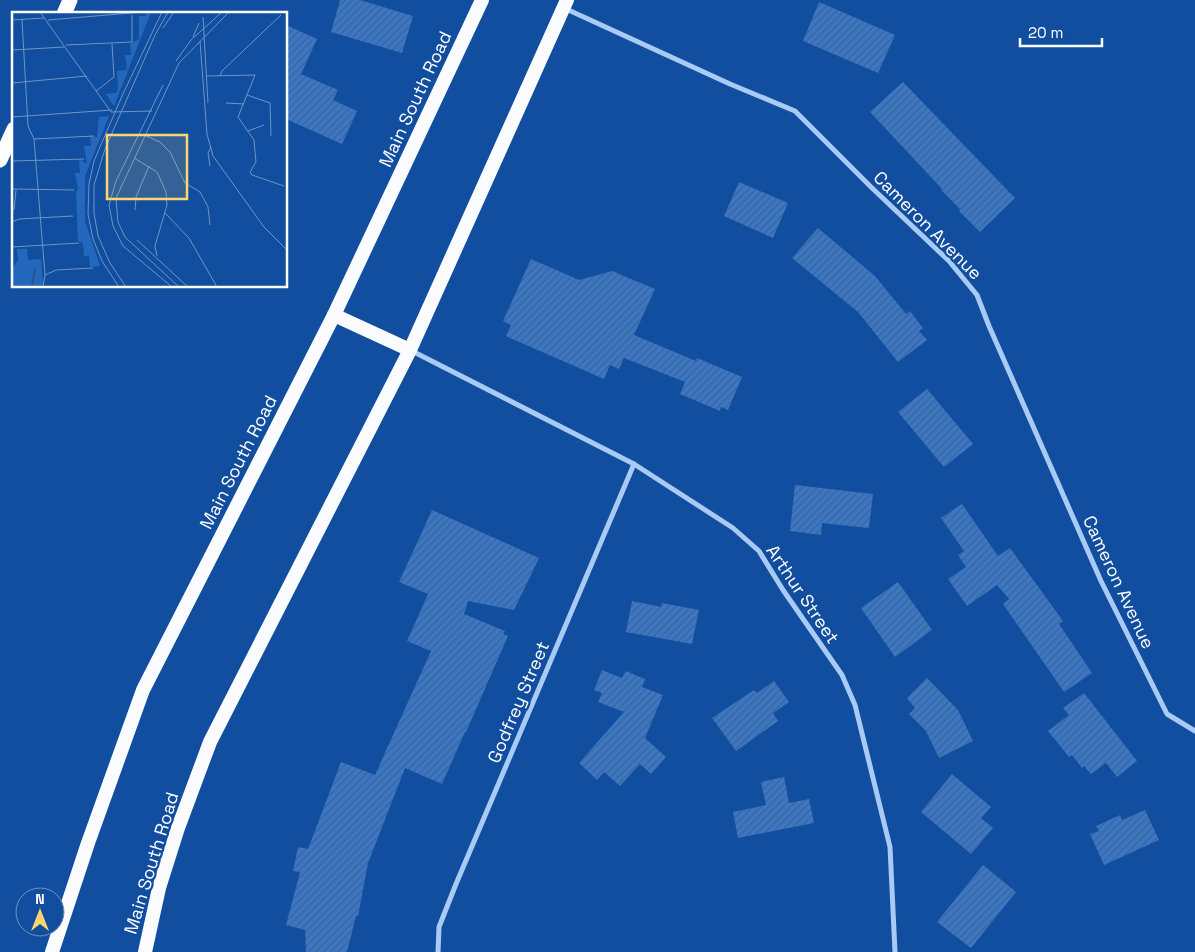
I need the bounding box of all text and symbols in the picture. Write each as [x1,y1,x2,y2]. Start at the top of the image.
inset map [12,12,288,288]
scale bar [1020,15,1102,47]
text: 20 m [1028,23,1063,42]
street label: Main South Road [373,27,457,171]
street label: Cameron Avenue [869,166,987,284]
street label: Main South Road [194,391,282,533]
street label: Cameron Avenue [1078,512,1160,652]
street label: Arthur Street [761,540,845,648]
street label: Godfrey Street [482,638,554,766]
street label: Main South Road [118,789,184,937]
north arrow [15,887,65,937]
text: N [35,890,45,908]

